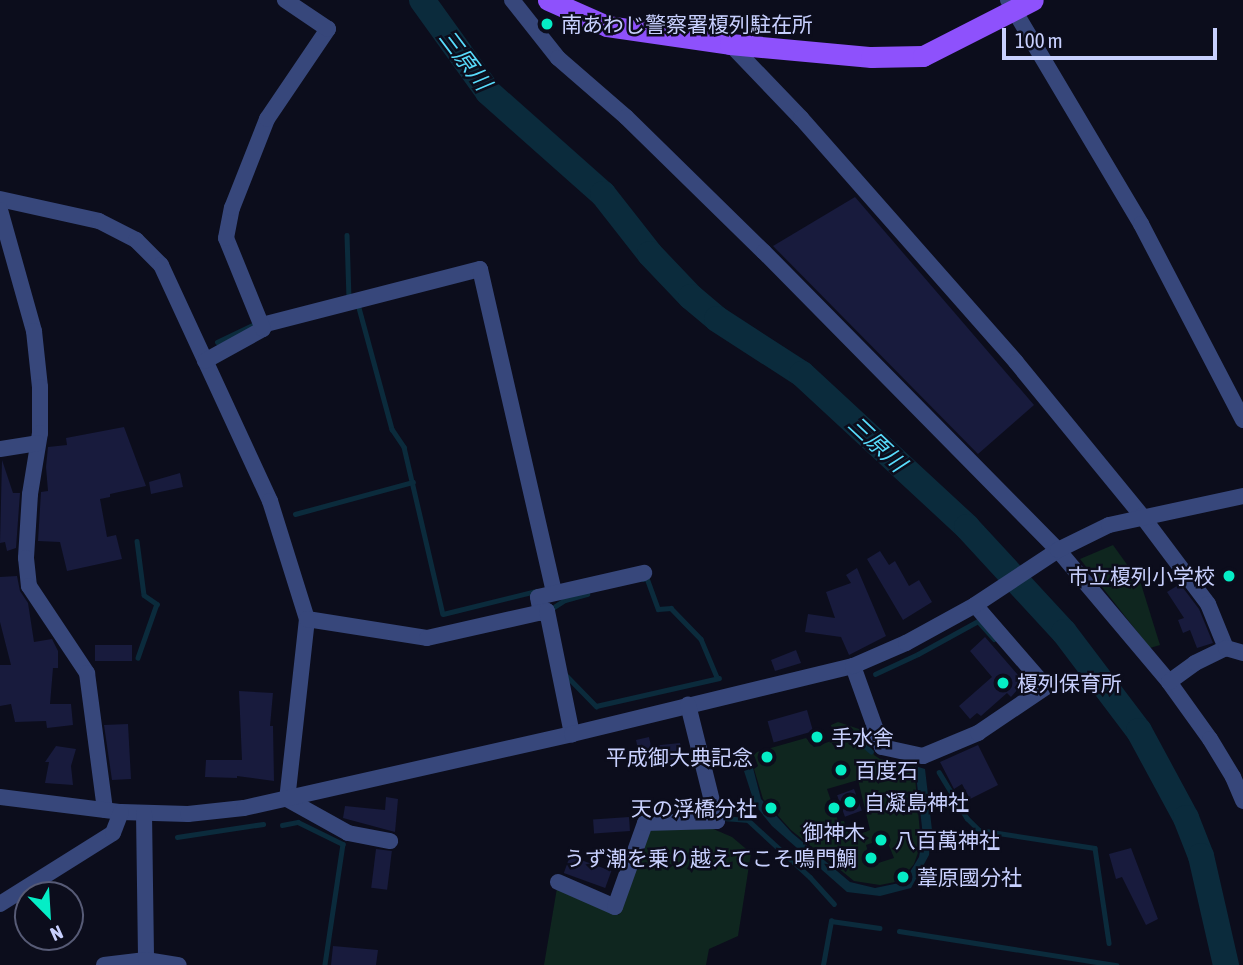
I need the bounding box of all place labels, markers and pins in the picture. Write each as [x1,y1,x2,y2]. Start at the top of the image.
place label: 南あわじ警察署榎列駐在所 [561,11,813,37]
marker: 南あわじ警察署榎列駐在所 [539,16,555,32]
place label: 市立榎列小学校 [1068,563,1215,589]
marker: 市立榎列小学校 [1221,568,1237,584]
place label: 榎列保育所 [1017,670,1122,696]
marker: 榎列保育所 [995,675,1011,691]
place label: 手水舎 [831,724,894,750]
marker: 手水舎 [809,729,825,745]
place label: 平成御大典記念 [606,744,753,770]
marker: 平成御大典記念 [759,749,775,765]
place label: 百度石 [855,757,918,783]
marker: 百度石 [833,762,849,778]
place label: 自凝島神社 [864,789,969,815]
marker: 自凝島神社 [842,794,858,810]
place label: 天の浮橋分社 [631,795,757,821]
marker: 天の浮橋分社 [763,800,779,816]
marker: 御神木 [826,800,842,816]
place label: 御神木 [803,819,865,845]
place label: 八百萬神社 [895,827,1000,853]
marker: 八百萬神社 [873,832,889,848]
place label: うず潮を乗り越えてこそ鳴門鯛 [563,845,857,871]
marker: うず潮を乗り越えてこそ鳴門鯛 [863,850,879,866]
place label: 葦原國分社 [917,864,1022,890]
marker: 葦原國分社 [895,869,911,885]

